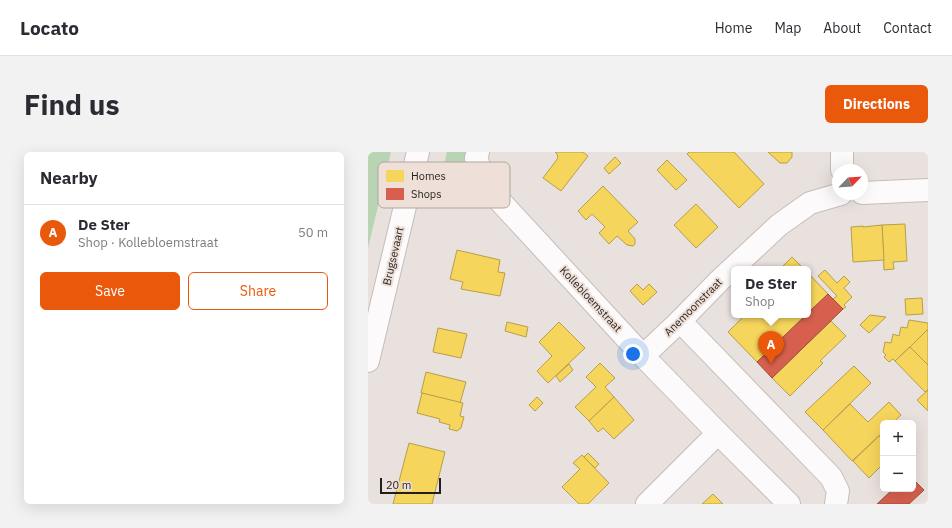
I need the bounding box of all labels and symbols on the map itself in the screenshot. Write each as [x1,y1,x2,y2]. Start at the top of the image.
legend [378,162,510,208]
north arrow [832,164,868,200]
text: Homes [411,169,446,183]
text: Shops [411,187,442,201]
street label: Brugsevaart [379,225,407,287]
street label: Kollebloemstraat [557,263,625,335]
street label: Anemoonstraat [661,275,725,339]
pin: A [758,331,784,364]
your location [623,344,643,364]
scale bar [380,476,441,495]

